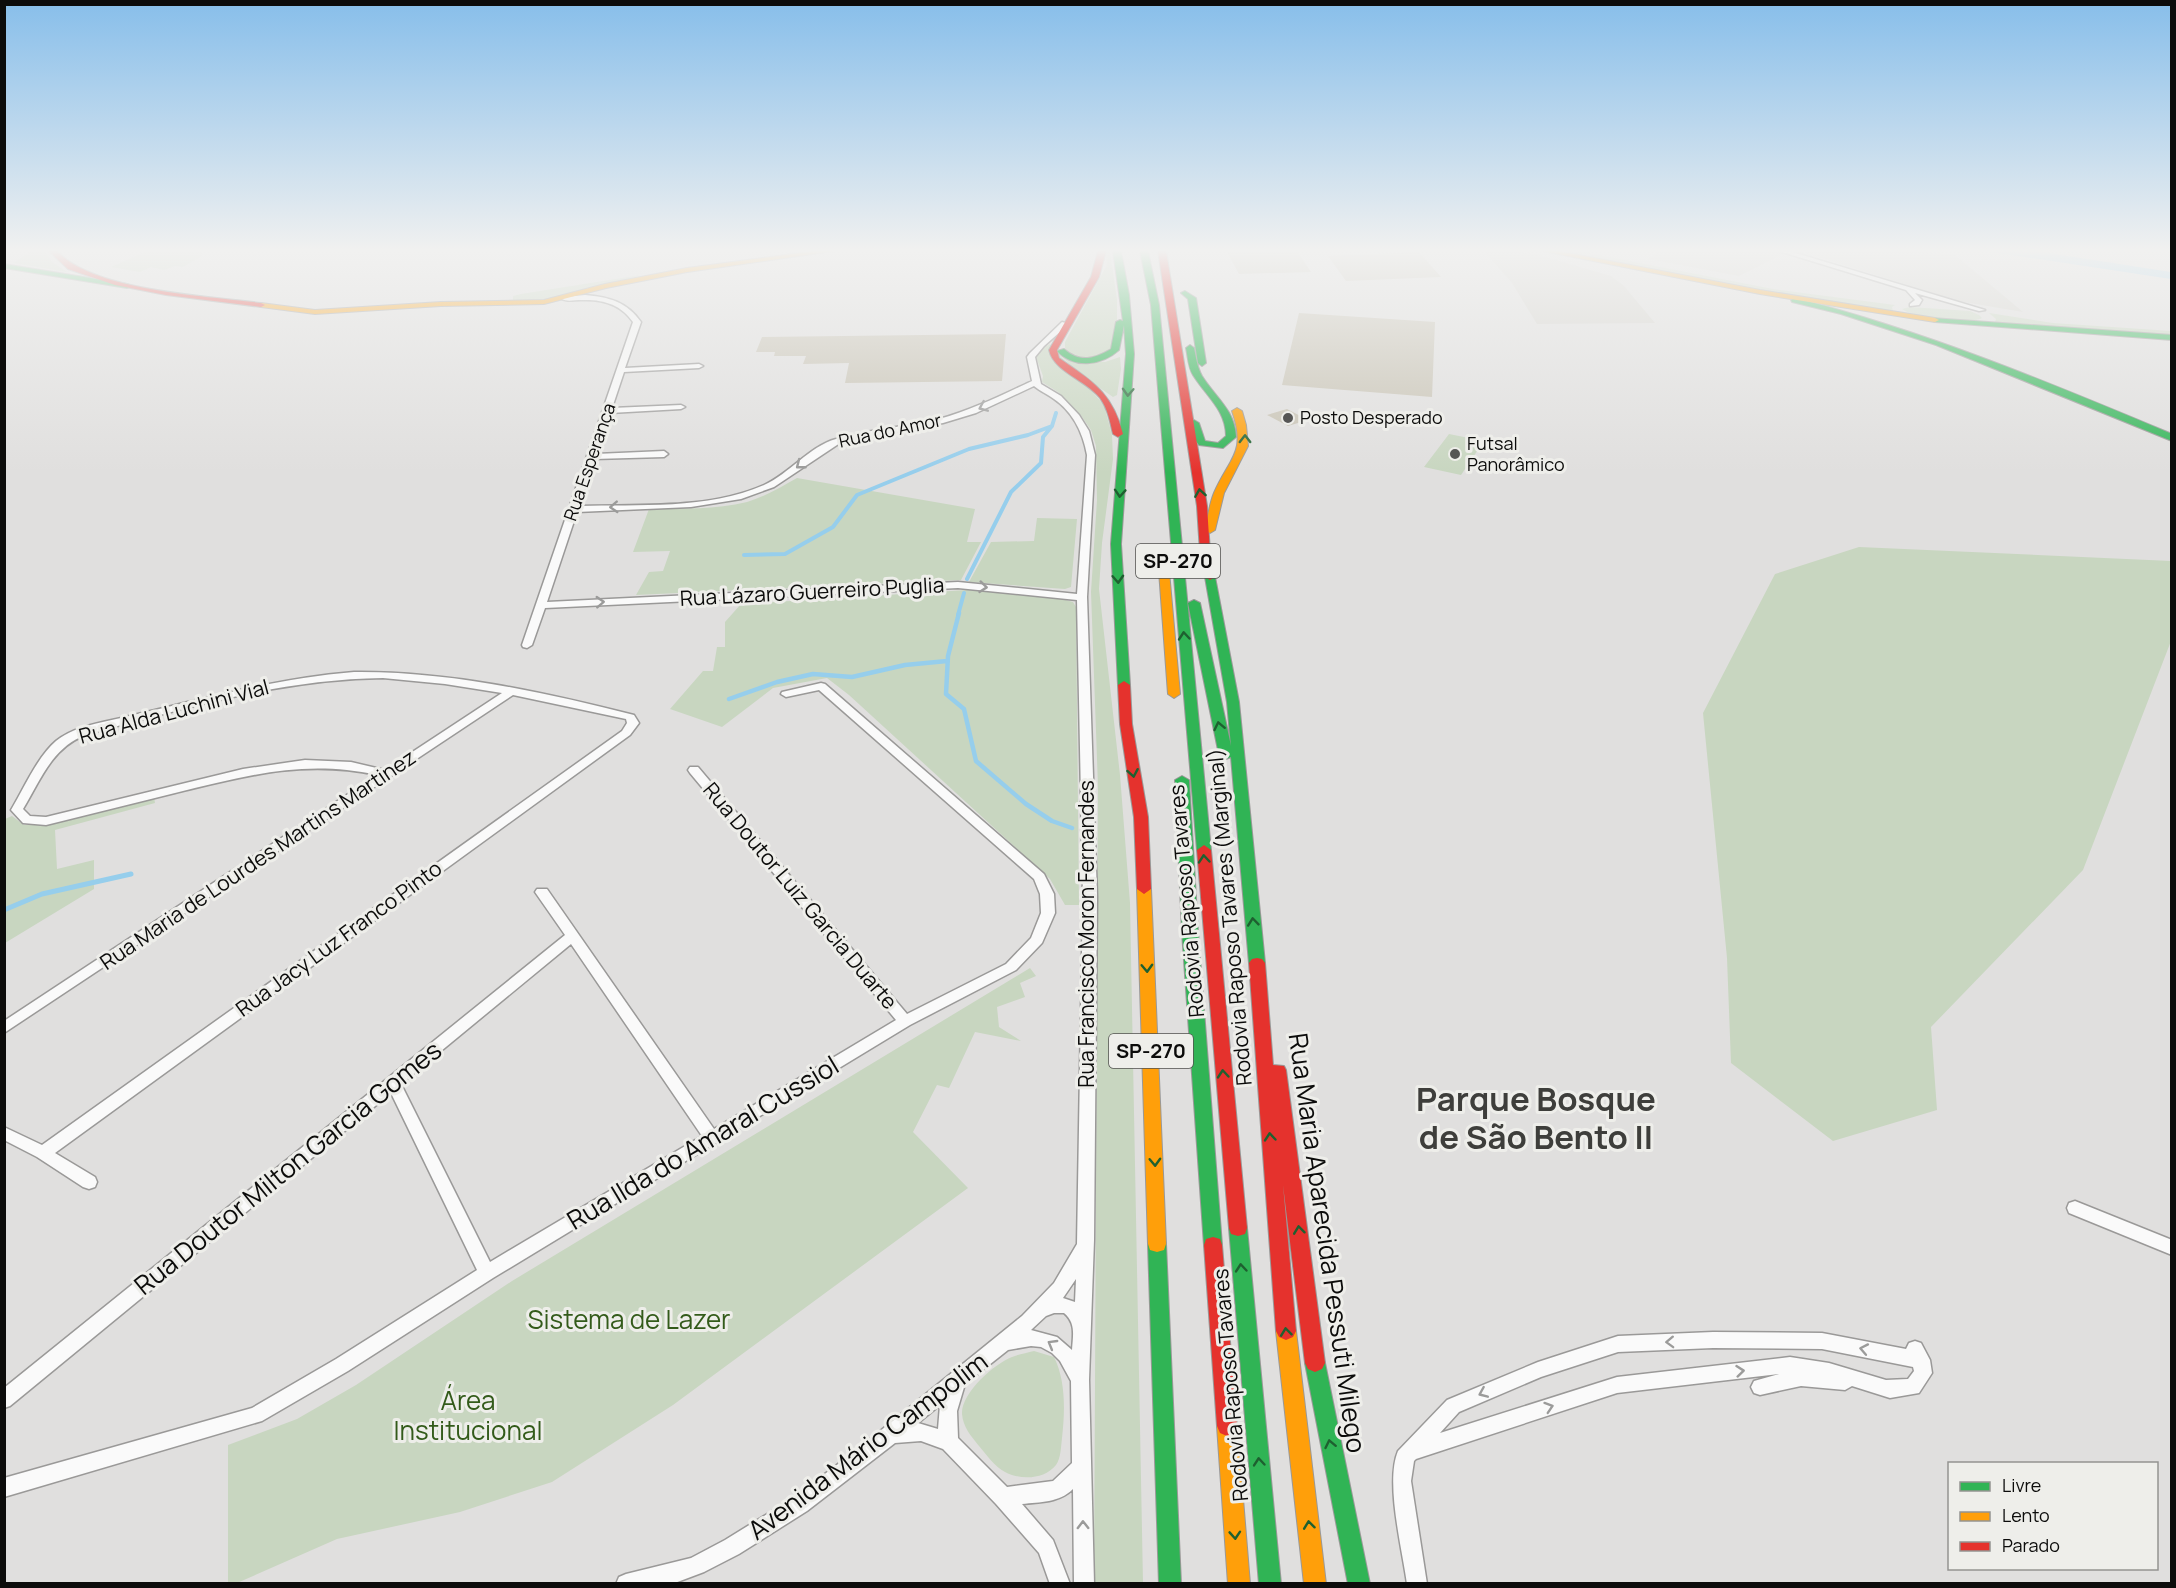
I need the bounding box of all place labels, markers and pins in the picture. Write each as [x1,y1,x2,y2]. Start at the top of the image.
place label: Posto Desperado [1300,405,1443,429]
marker: Posto Desperado [1281,411,1295,425]
place label: Futsal Panorâmico [1467,431,1565,476]
marker: Futsal Panorâmico [1448,447,1462,461]

